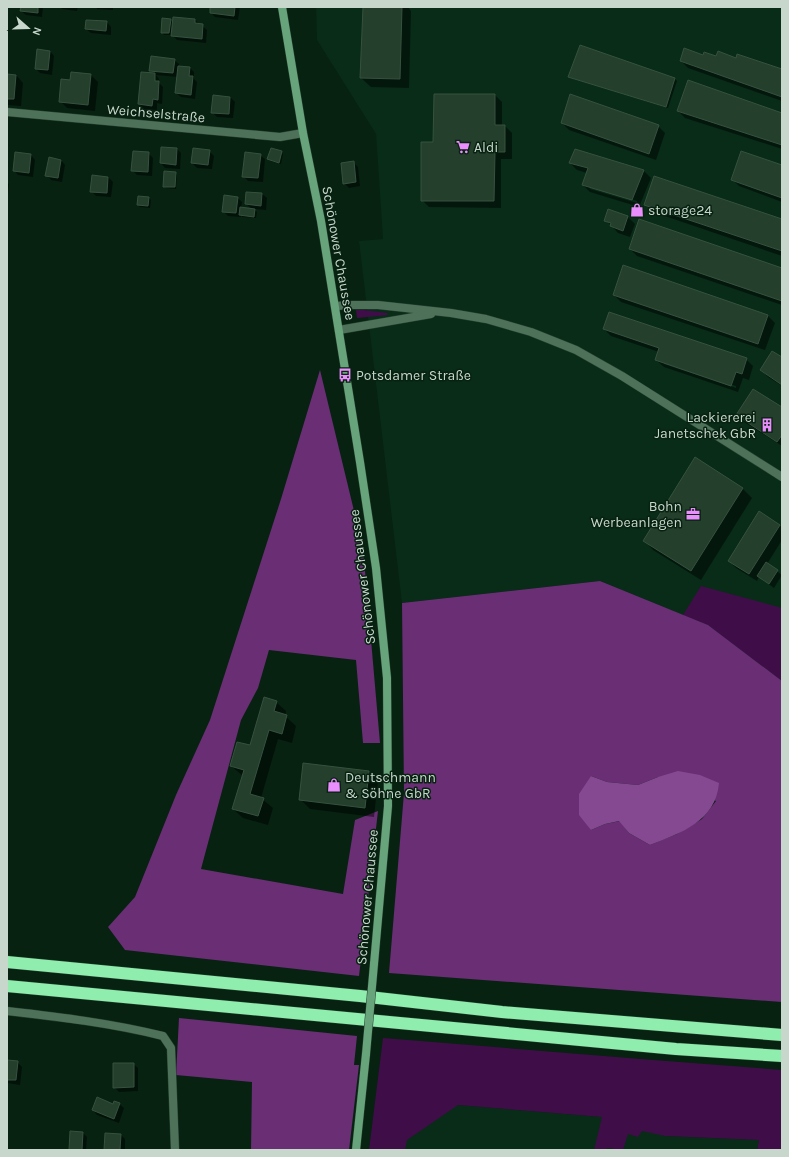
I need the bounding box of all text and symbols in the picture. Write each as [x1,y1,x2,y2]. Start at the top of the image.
north arrow [8,8,48,48]
text: N [29,25,44,37]
street label: Weichselstraße [106,101,206,126]
supermarket icon: Aldi [455,139,471,155]
place label: Aldi [474,139,498,156]
street label: Schönower Chaussee [318,185,359,321]
shop icon: storage24 [629,202,645,218]
place label: storage24 [648,202,712,219]
bus stop icon: Potsdamer Straße [337,367,353,383]
place label: Potsdamer Straße [356,367,471,384]
place label: Lackiererei Janetschek GbR [654,409,756,442]
building icon: Lackiererei Janetschek GbR [759,417,775,433]
place label: Bohn Werbeanlagen [591,498,682,531]
office icon: Bohn Werbeanlagen [685,506,701,522]
street label: Schönower Chaussee [346,508,379,645]
place label: Deutschmann & Söhne GbR [345,769,436,802]
shop icon: Deutschmann & Söhne GbR [326,777,342,793]
street label: Schönower Chaussee [353,829,382,965]

